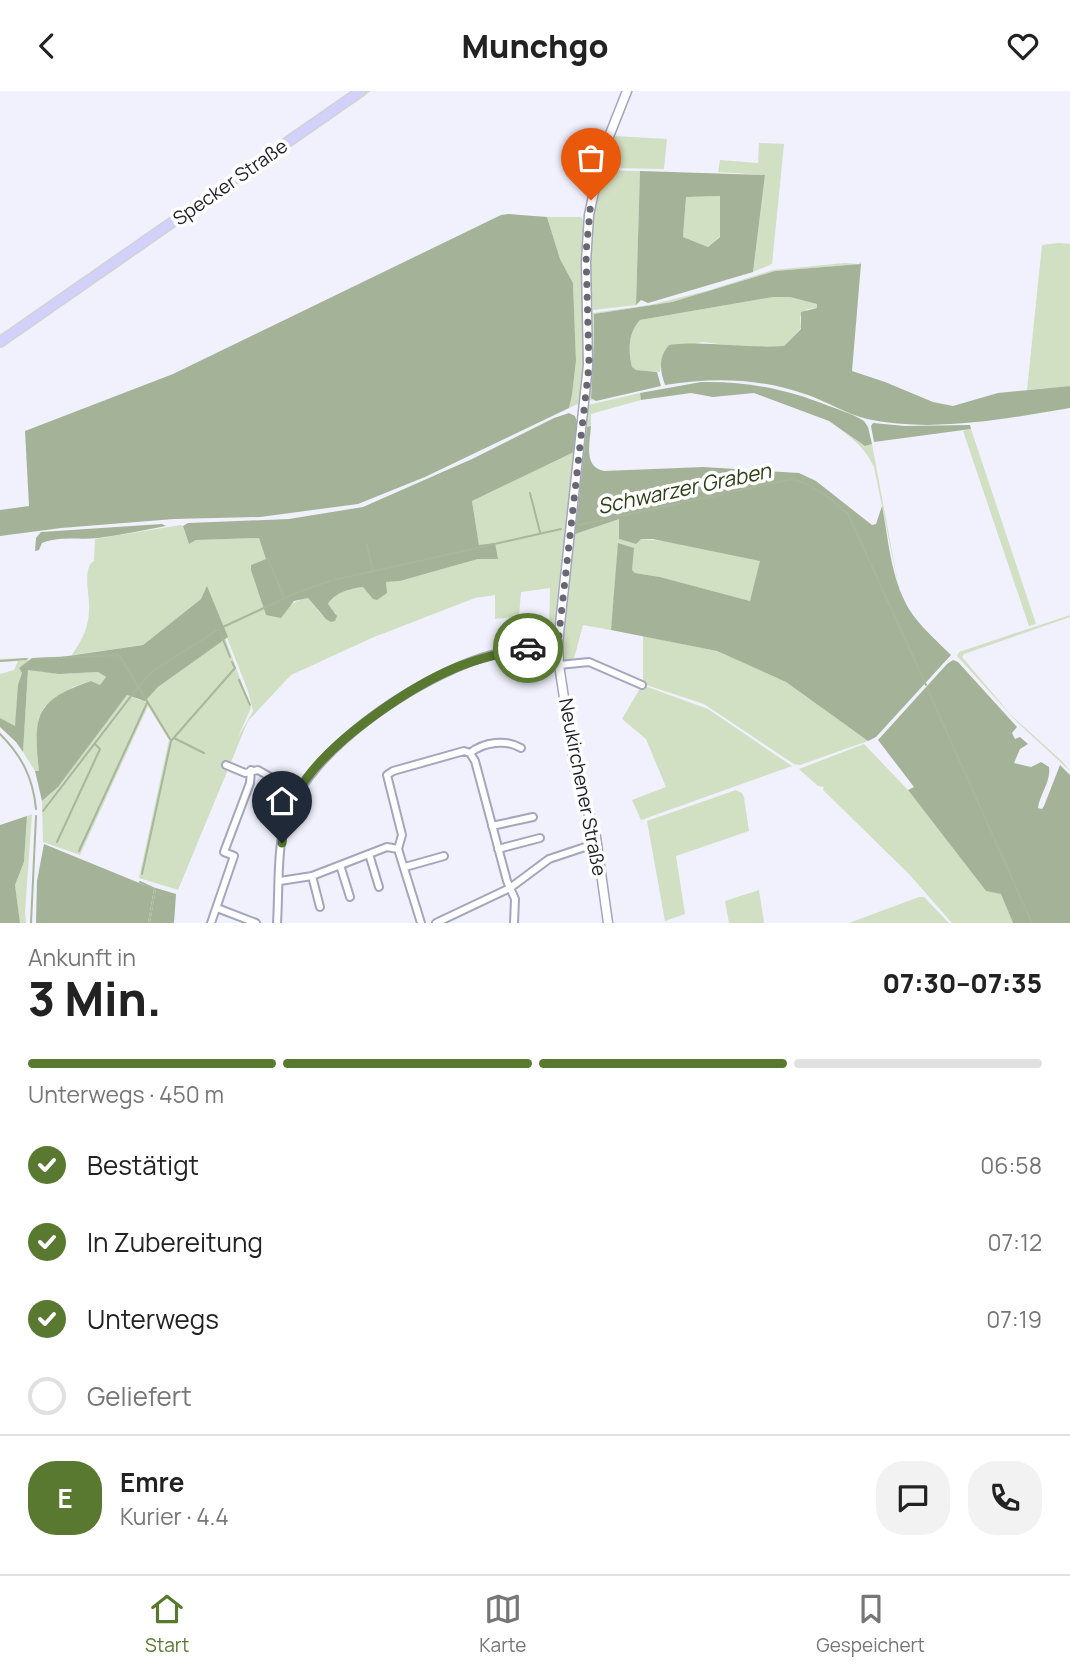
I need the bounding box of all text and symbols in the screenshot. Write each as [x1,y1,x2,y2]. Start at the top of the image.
text: Munchgo [462,24,608,68]
icon: back [28,27,66,65]
icon: heart [1004,27,1042,65]
pin [561,128,621,200]
street label: Specker Straße [167,133,293,231]
icon: bag [572,139,610,177]
water label: Schwarzer Graben [595,456,775,520]
courier [493,613,563,683]
icon: car [509,629,547,667]
street label: Neukirchener Straße [553,696,613,878]
pin [252,771,312,843]
icon: home [263,782,301,820]
text: Ankunft in [28,941,136,973]
text: 07:30–07:35 [882,965,1042,1001]
text: 3 Min. [28,967,162,1030]
text: Unterwegs · 450 m [28,1078,224,1110]
icon: check [28,1146,66,1184]
text: Bestätigt [87,1147,199,1183]
text: 06:58 [980,1149,1042,1181]
icon: check [28,1223,66,1261]
text: In Zubereitung [87,1224,263,1260]
text: 07:12 [987,1226,1042,1258]
icon: check [28,1300,66,1338]
text: Unterwegs [87,1301,219,1337]
text: 07:19 [986,1303,1042,1335]
text: Geliefert [87,1378,192,1414]
button: chat [876,1461,950,1535]
button: phone [968,1461,1042,1535]
text: Emre [120,1464,184,1500]
text: E [57,1480,73,1516]
text: Kurier · 4.4 [120,1500,229,1532]
tab: Start [145,1590,189,1658]
tab: Karte [479,1590,526,1658]
tab: Gespeichert [816,1590,925,1658]

